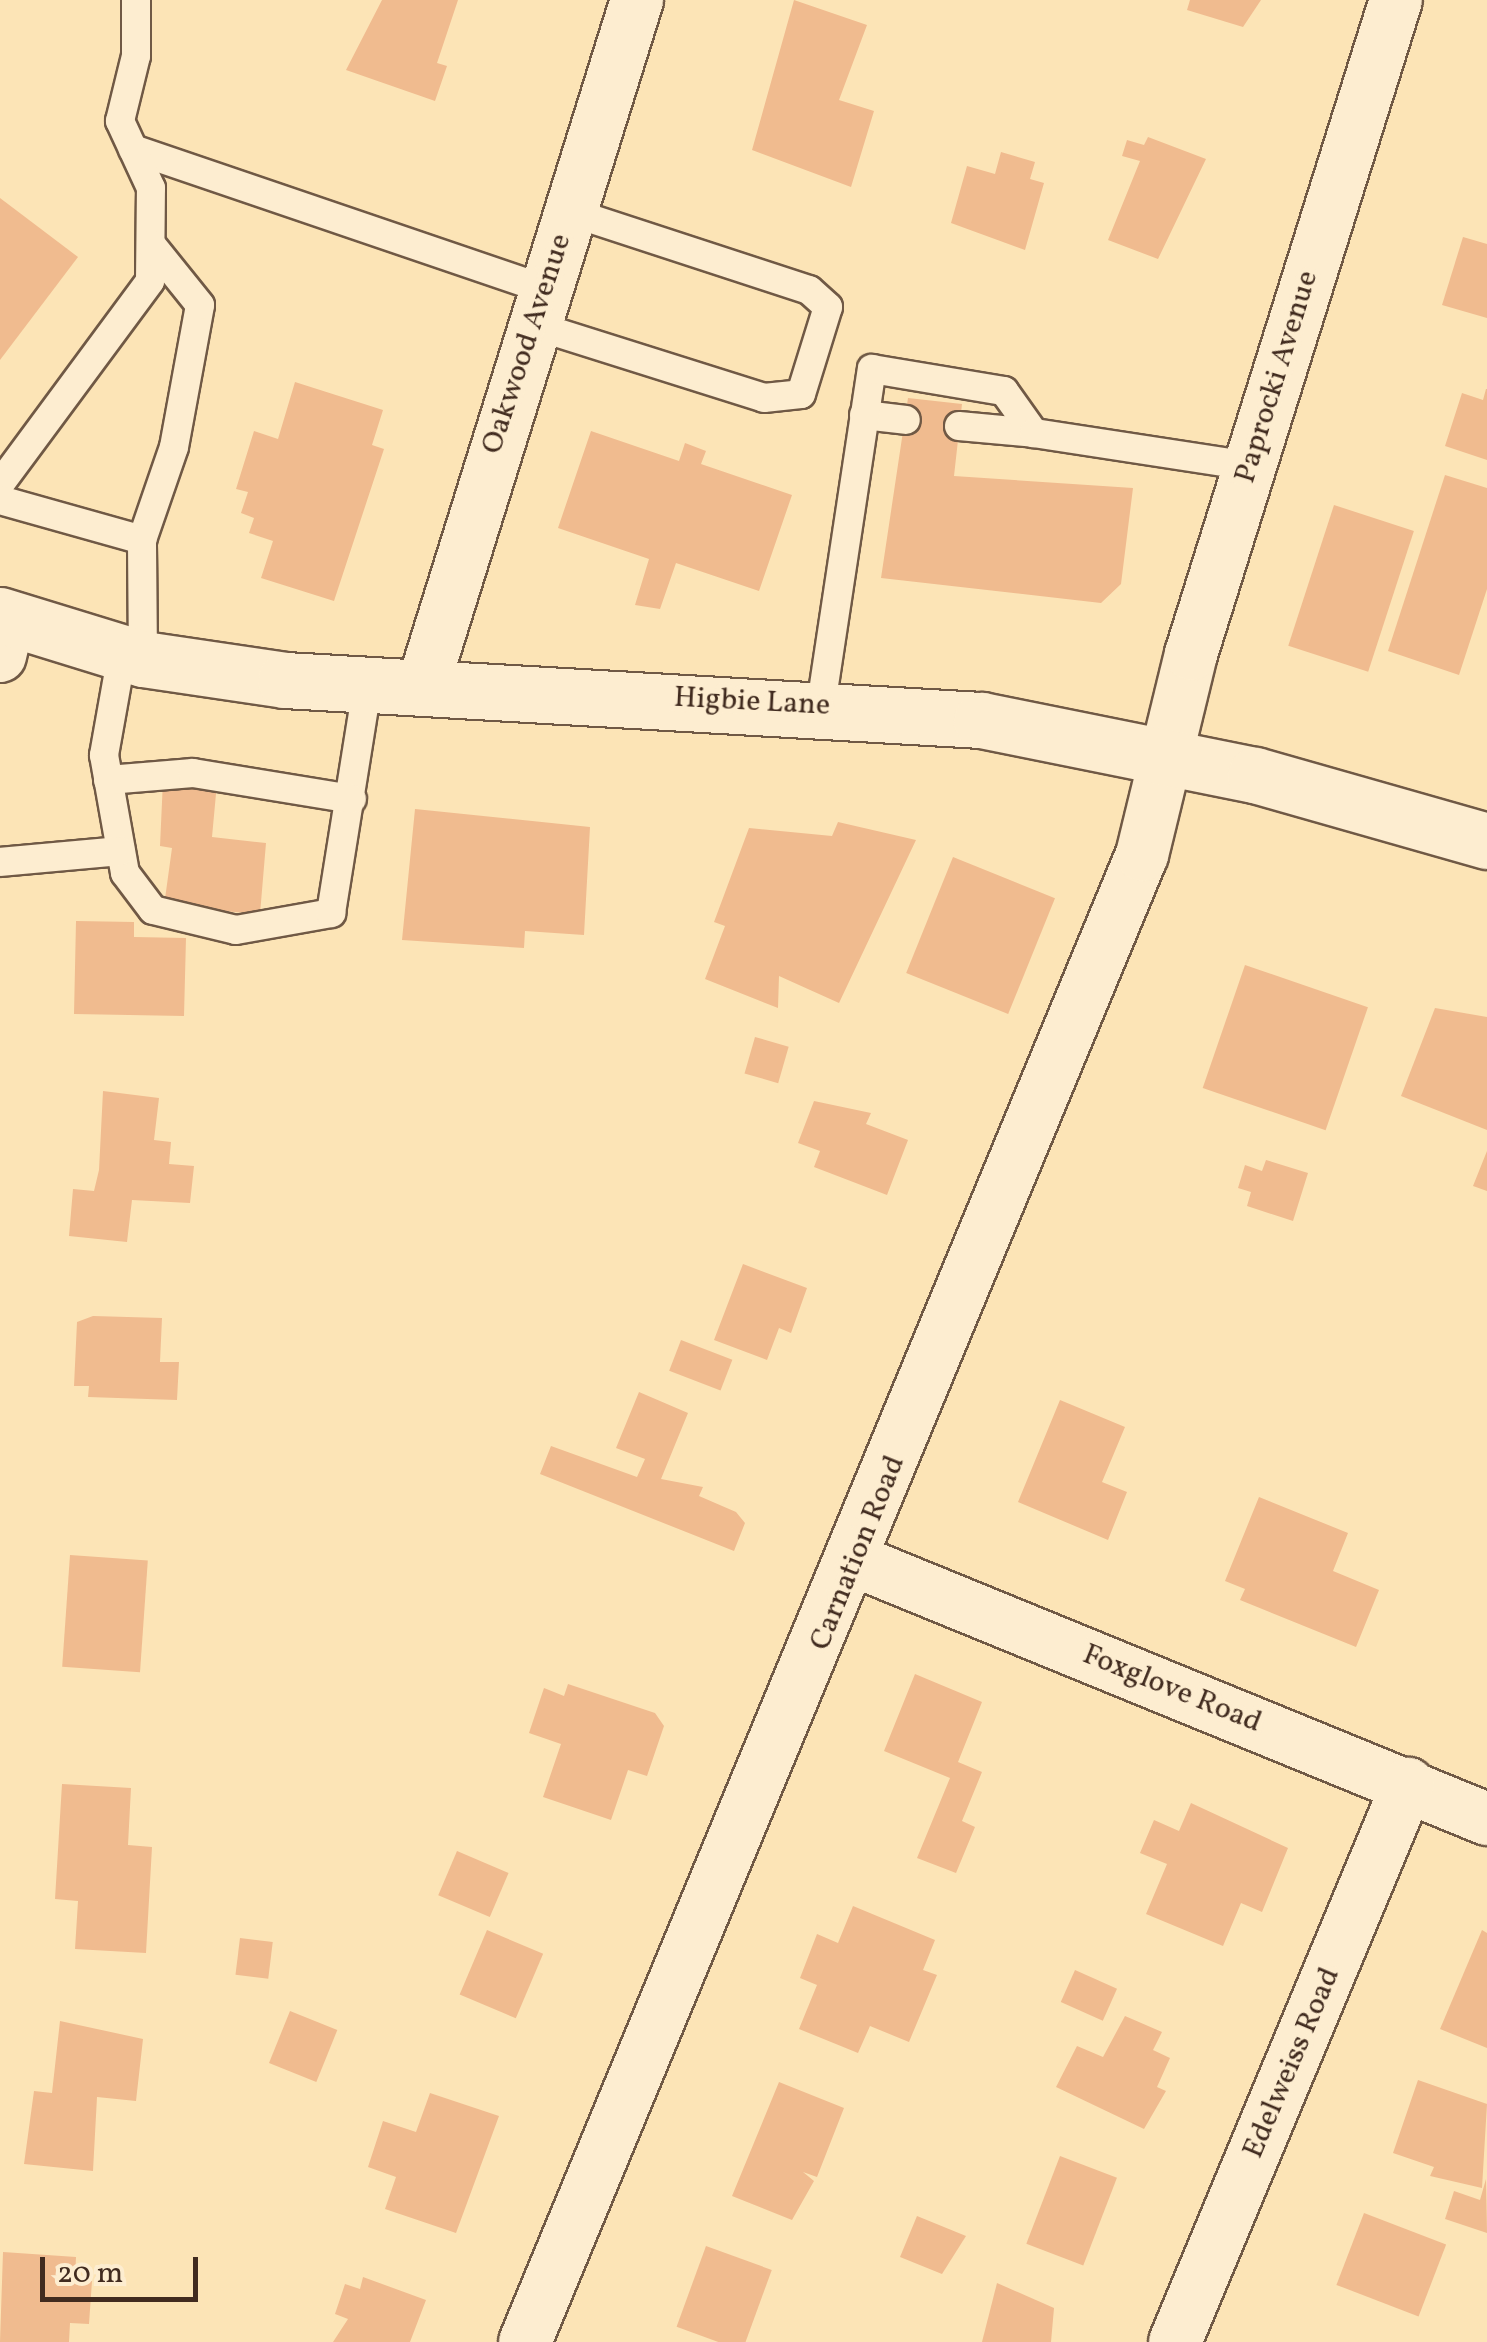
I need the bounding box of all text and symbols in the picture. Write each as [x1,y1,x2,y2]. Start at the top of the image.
street label: Oakwood Avenue [474,229,580,459]
street label: Paprocki Avenue [1228,266,1326,488]
street label: Higbie Lane [673,680,831,724]
street label: Carnation Road [803,1450,913,1656]
street label: Foxglove Road [1077,1637,1267,1741]
street label: Edelweiss Road [1236,1962,1348,2164]
scale bar [45,2237,202,2299]
text: 20 m [57,2253,123,2295]

